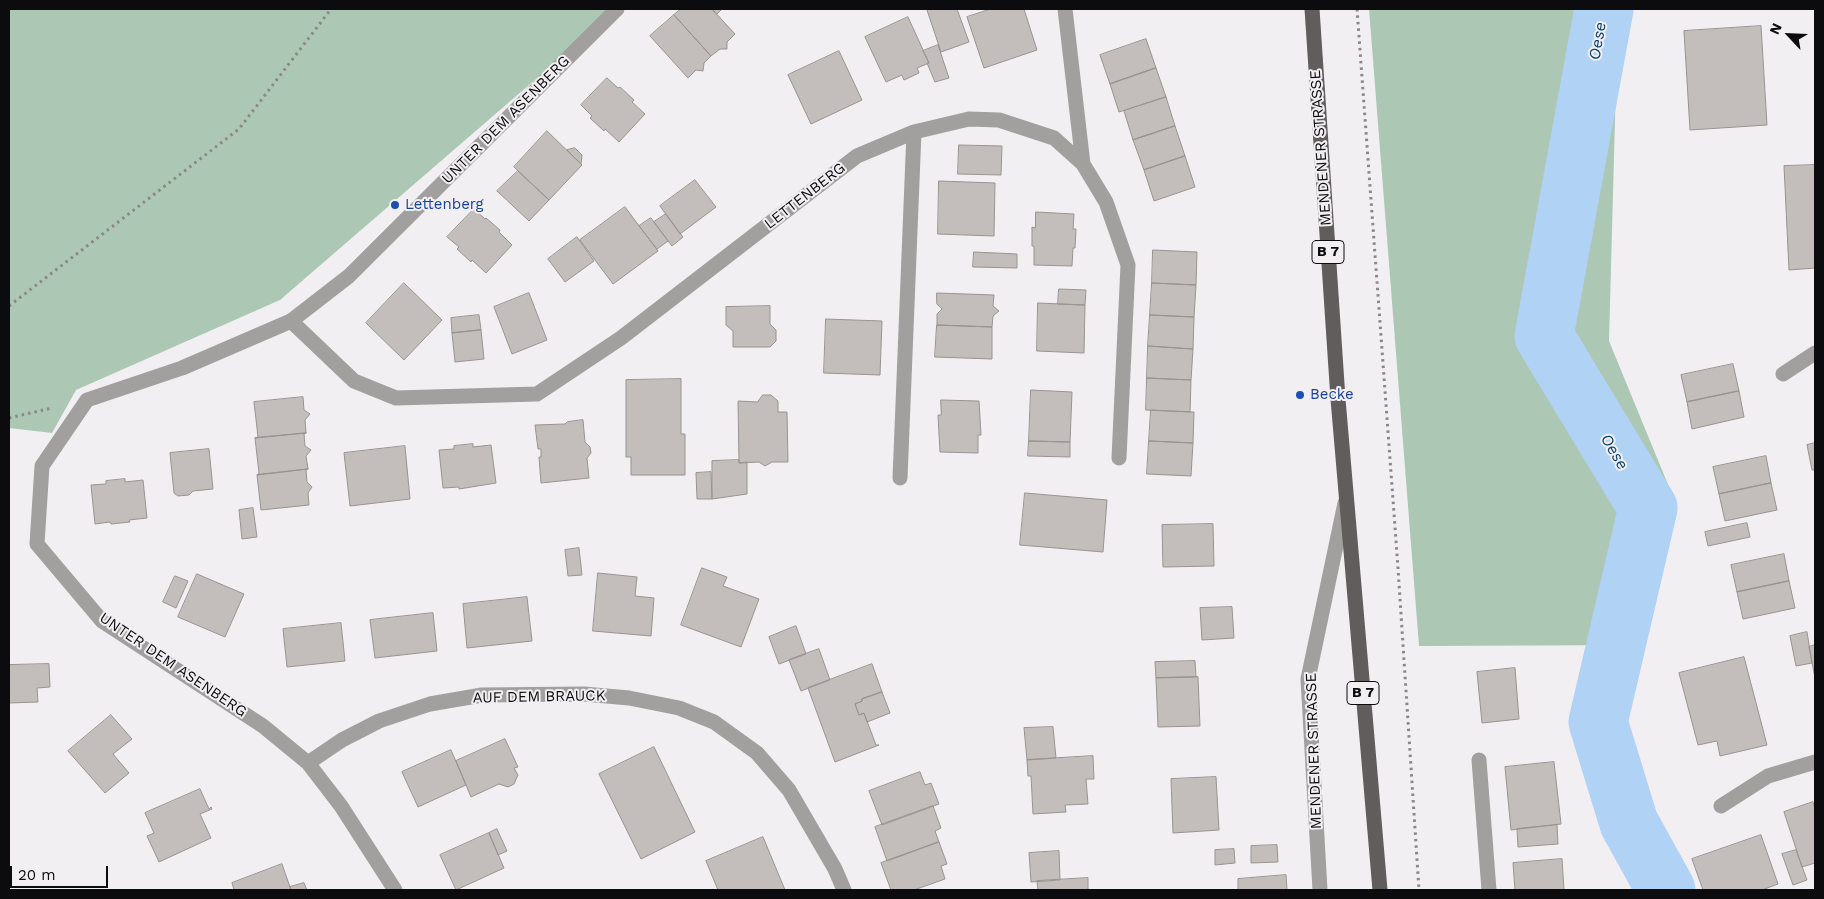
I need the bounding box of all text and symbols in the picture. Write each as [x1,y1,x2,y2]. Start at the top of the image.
north arrow [1764,10,1814,60]
water label: Oese [1585,21,1611,61]
text: N [1766,21,1785,37]
street label: UNTER DEM ASENBERG [438,52,574,188]
street label: MENDENER STRASSE [1307,69,1335,227]
street label: LETTENBERG [761,159,849,233]
place label: Lettenberg [405,196,484,214]
marker: Lettenberg [389,199,401,211]
road number: B 7 [1312,240,1344,264]
place label: Becke [1310,386,1354,404]
marker: Becke [1294,389,1306,401]
water label: Oese [1596,431,1632,473]
street label: UNTER DEM ASENBERG [96,609,250,721]
street label: MENDENER STRASSE [1302,673,1326,829]
road number: B 7 [1347,681,1379,704]
street label: AUF DEM BRAUCK [472,687,606,707]
scale bar [12,856,110,888]
text: 20 m [18,866,56,884]

